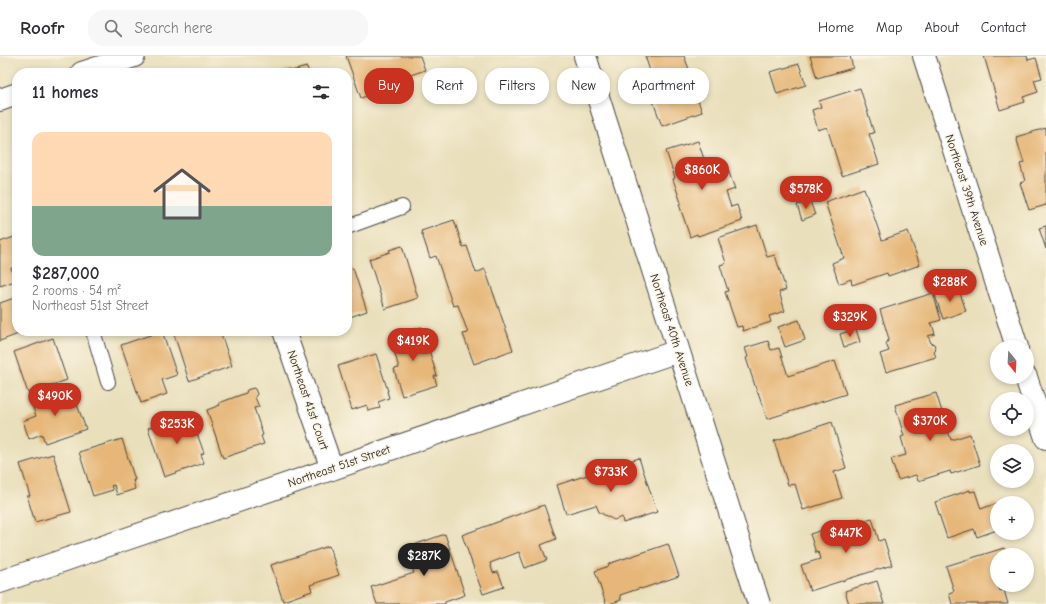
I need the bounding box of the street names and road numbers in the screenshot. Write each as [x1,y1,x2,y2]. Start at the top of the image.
street label: Northeast 39th Avenue [942,132,992,248]
street label: Northeast 40th Avenue [647,272,697,388]
street label: Northeast 41st Court [284,348,332,452]
street label: Northeast 51st Street [286,442,393,490]

